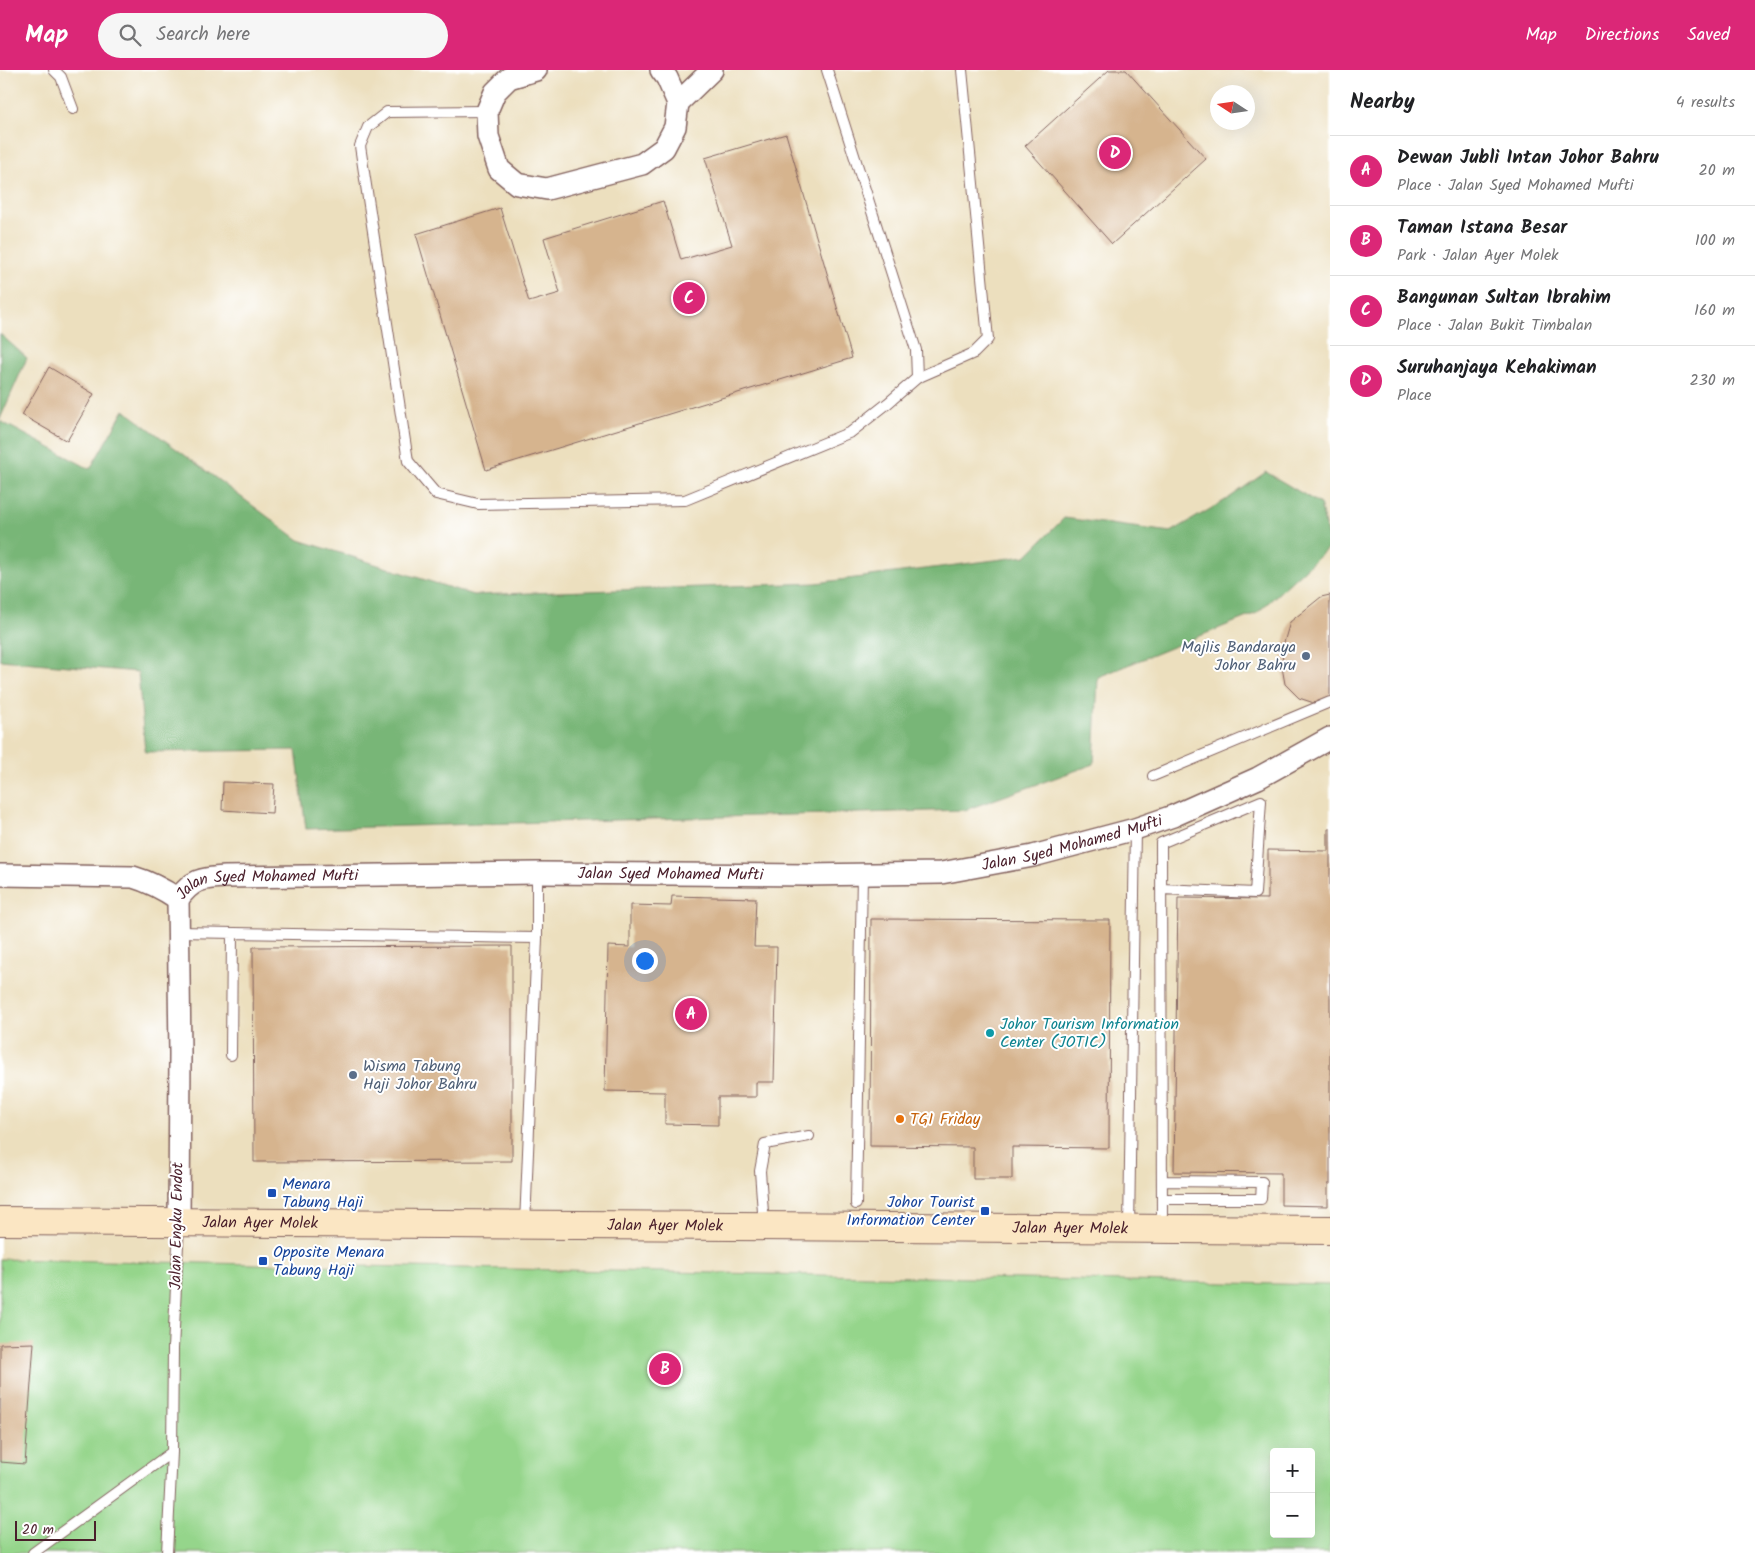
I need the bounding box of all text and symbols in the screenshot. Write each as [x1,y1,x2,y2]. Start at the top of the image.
search box [98,13,448,58]
text: Map [25,16,68,55]
text: Search here [156,20,250,50]
icon: search [116,21,144,49]
text: Map [1525,21,1557,50]
text: Directions [1585,21,1659,50]
text: Saved [1687,21,1730,50]
north arrow [1210,85,1255,130]
text: Nearby [1350,86,1415,119]
text: 4 results [1676,90,1735,115]
pin: D [1099,134,1131,172]
text: Dewan Jubli Intan Johor Bahru [1397,143,1659,173]
text: A [1361,158,1371,183]
text: 20 m [1699,158,1735,183]
text: Place · Jalan Syed Mohamed Mufti [1397,173,1634,198]
text: Taman Istana Besar [1397,213,1567,243]
text: B [1361,228,1371,253]
text: 100 m [1695,228,1735,253]
text: Park · Jalan Ayer Molek [1397,243,1559,268]
pin: C [673,279,705,317]
text: Bangunan Sultan Ibrahim [1397,283,1611,313]
text: C [1361,298,1371,323]
text: 160 m [1694,298,1735,323]
text: Place · Jalan Bukit Timbalan [1397,313,1592,338]
text: Suruhanjaya Kehakiman [1397,353,1596,383]
text: D [1361,368,1371,393]
text: 230 m [1689,368,1735,393]
text: Place [1397,383,1431,408]
place label: Majlis Bandaraya Johor Bahru [1181,635,1296,678]
marker: Majlis Bandaraya Johor Bahru [1300,650,1312,662]
street label: Jalan Syed Mohamed Mufti [980,808,1167,878]
street label: Jalan Syed Mohamed Mufti [577,861,765,887]
street label: Jalan Syed Mohamed Mufti [170,863,360,905]
your location [632,948,658,974]
pin: A [675,995,707,1033]
place label: Johor Tourism Information Center (JOTIC) [1000,1012,1179,1055]
marker: Johor Tourism Information Center (JOTIC) [984,1027,996,1039]
place label: Wisma Tabung Haji Johor Bahru [363,1054,477,1097]
marker: Wisma Tabung Haji Johor Bahru [347,1069,359,1081]
place label: TGI Friday [910,1107,981,1132]
marker: TGI Friday [894,1113,906,1125]
street label: Jalan Engku Endot [163,1161,191,1290]
place label: Menara Tabung Haji [282,1172,364,1215]
marker: Menara Tabung Haji [266,1187,278,1199]
place label: Johor Tourist Information Center [847,1190,977,1233]
marker: Johor Tourist Information Center [979,1205,991,1217]
street label: Jalan Ayer Molek [202,1210,319,1236]
street label: Jalan Ayer Molek [607,1213,724,1238]
street label: Jalan Ayer Molek [1012,1215,1129,1241]
place label: Opposite Menara Tabung Haji [273,1240,384,1283]
marker: Opposite Menara Tabung Haji [257,1255,269,1267]
pin: B [649,1350,681,1388]
map controls [1270,1448,1315,1538]
button: + [1270,1448,1315,1493]
button: − [1270,1493,1315,1538]
scale bar [15,1518,96,1541]
text: 20 m [22,1519,54,1541]

